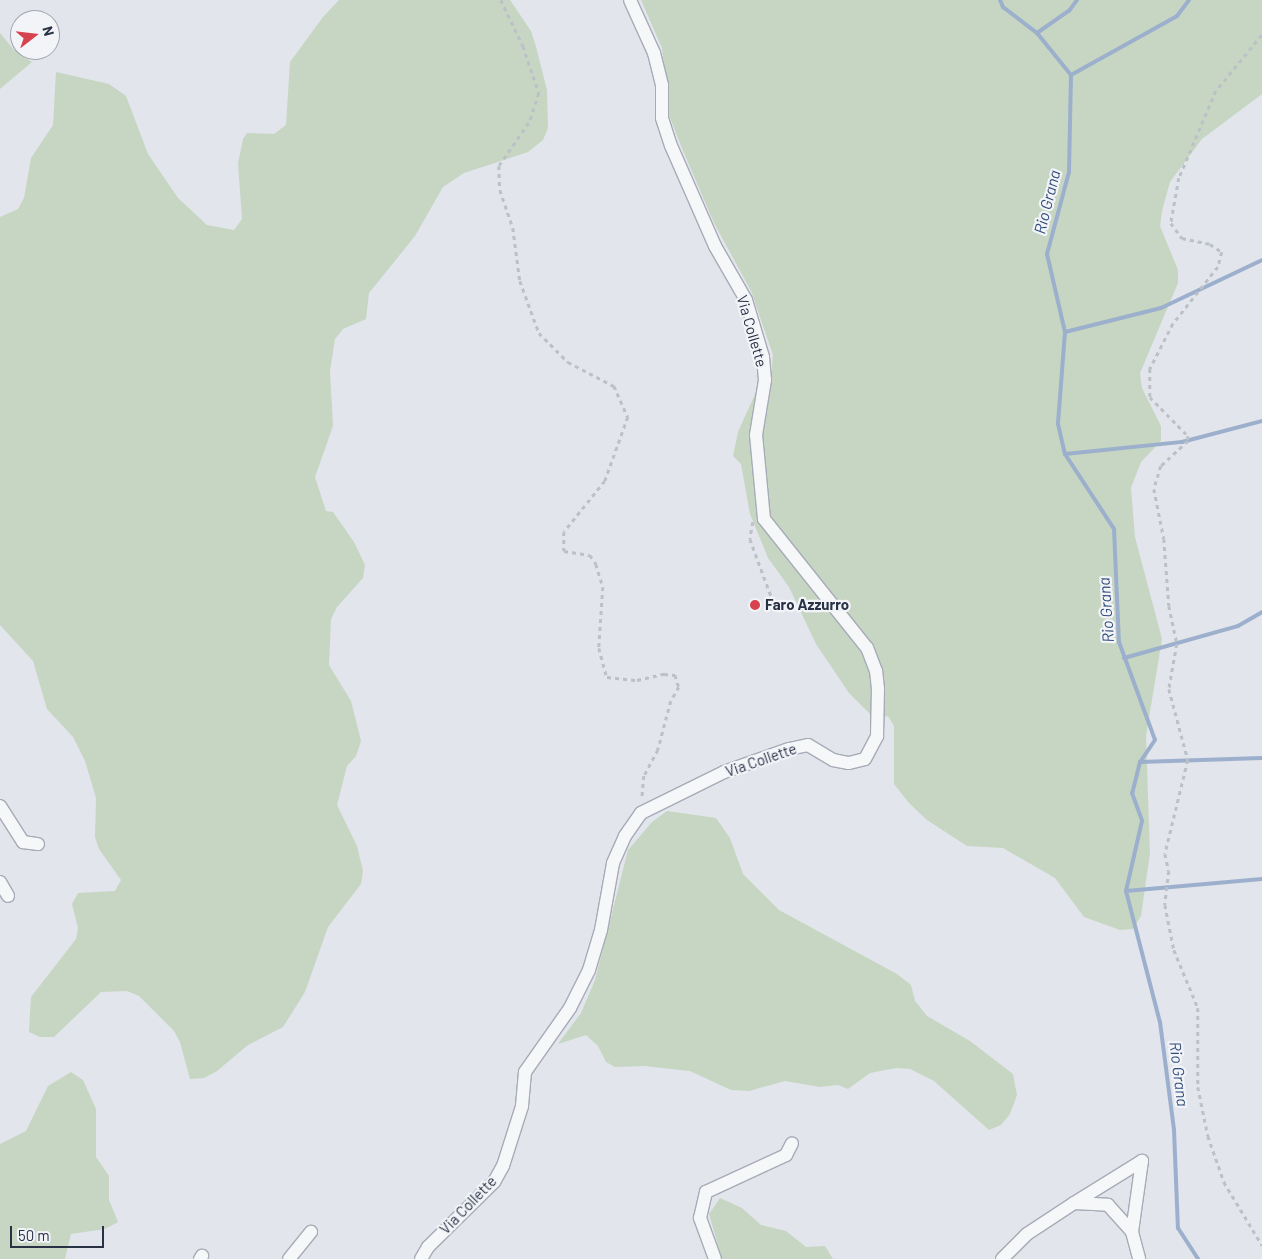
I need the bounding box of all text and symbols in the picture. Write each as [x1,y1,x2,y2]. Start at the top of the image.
north arrow [10,10,60,60]
text: N [39,24,58,38]
water label: Rio Grana [1030,168,1064,236]
street label: Via Collette [733,293,771,369]
water label: Rio Grana [1094,577,1118,643]
place label: Faro Azzurro [765,596,849,614]
marker: Faro Azzurro [749,599,761,611]
street label: Via Collette [723,739,799,781]
water label: Rio Grana [1165,1040,1193,1108]
street label: Via Collette [436,1172,500,1238]
scale bar [12,1216,106,1248]
text: 50 m [18,1226,50,1244]

